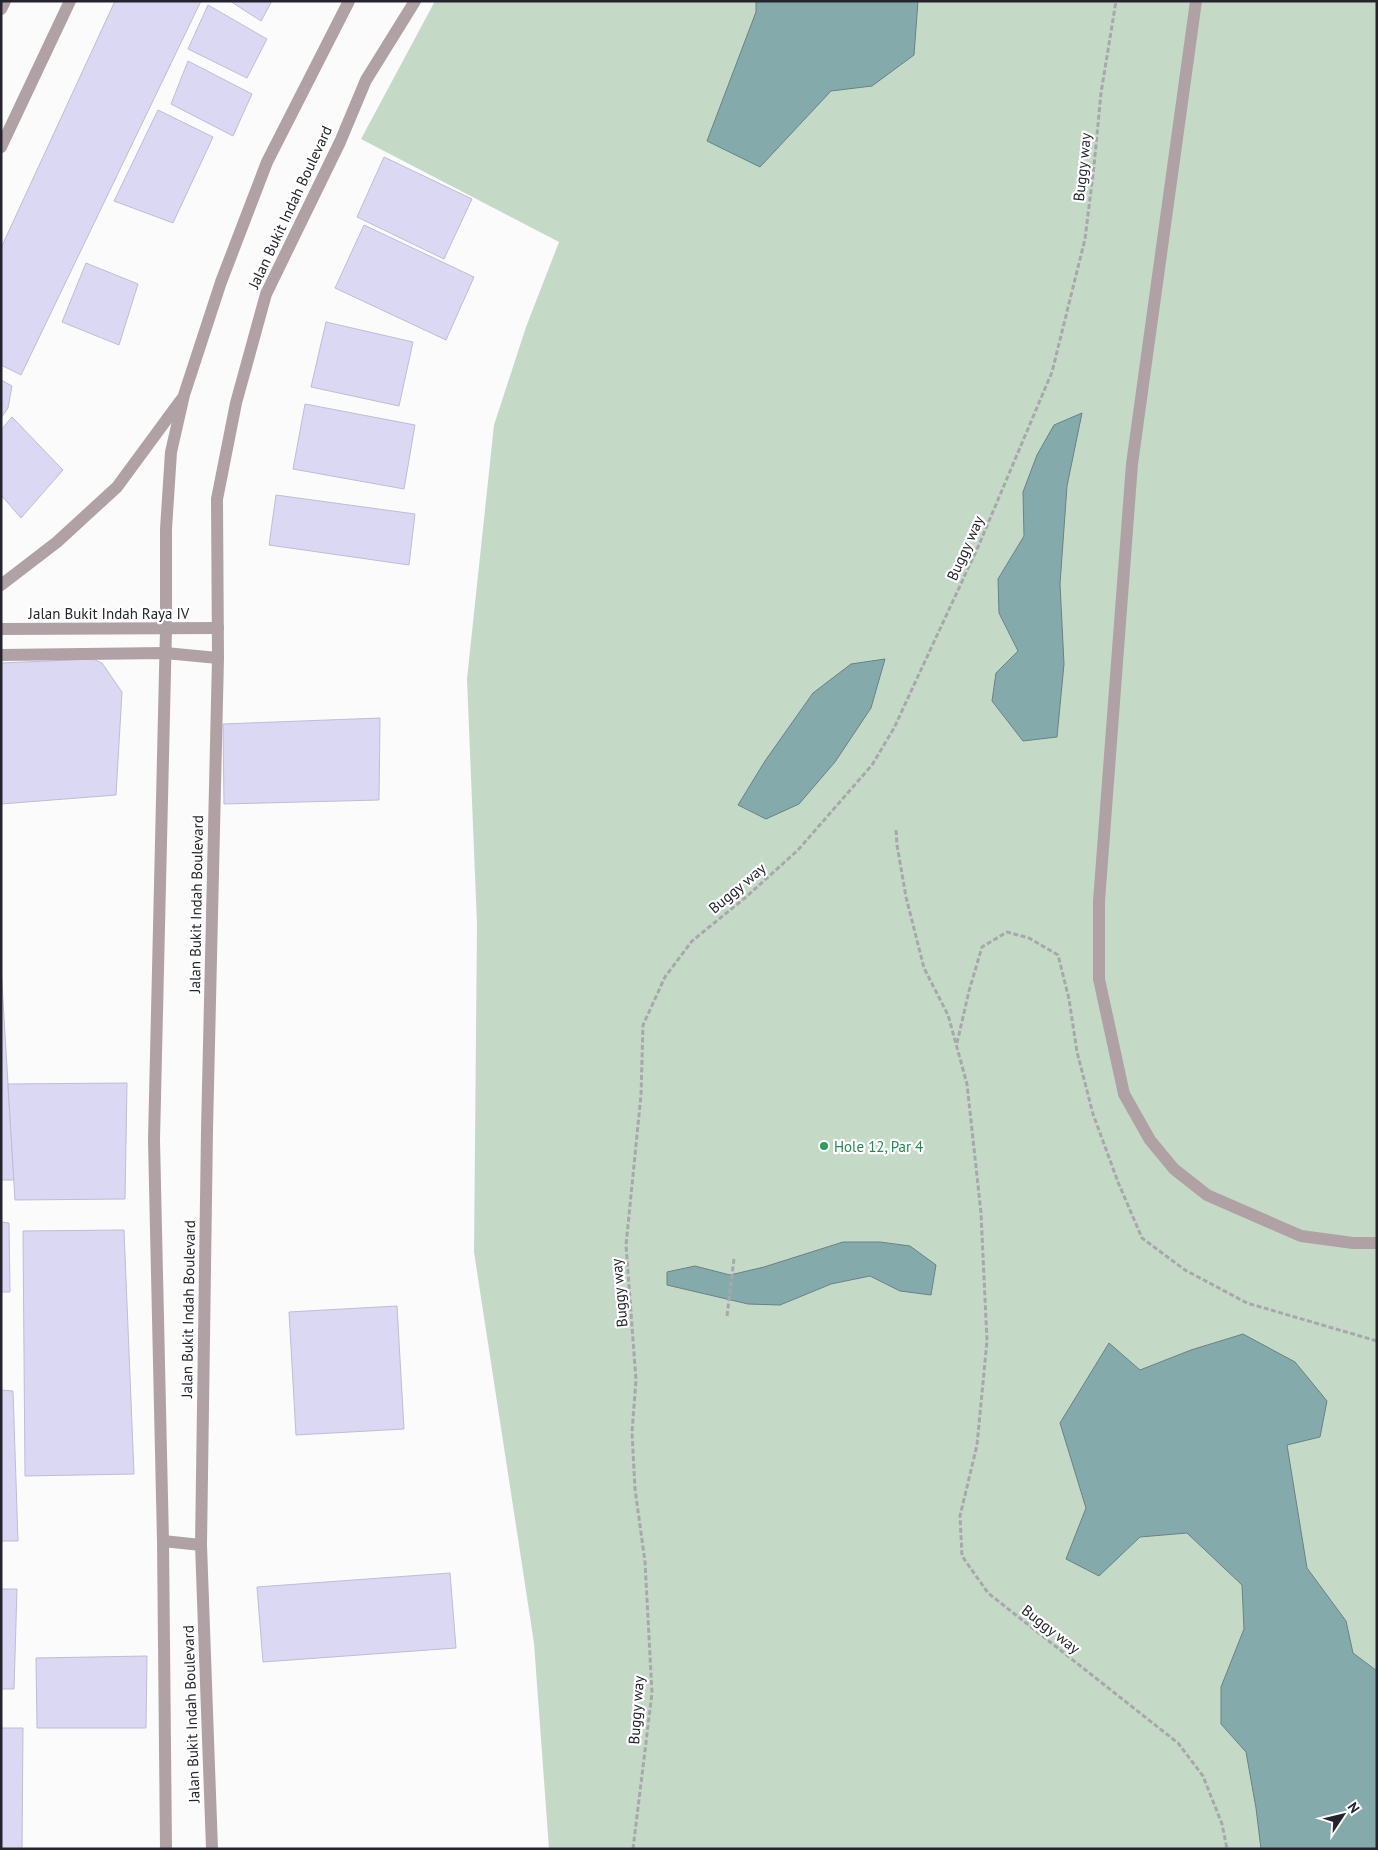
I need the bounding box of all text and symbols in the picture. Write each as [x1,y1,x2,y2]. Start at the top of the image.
street label: Jalan Bukit Indah Boulevard [243,122,336,292]
street label: Buggy way [1069,132,1095,202]
street label: Buggy way [942,513,988,583]
street label: Jalan Bukit Indah Raya IV [28,604,190,623]
street label: Jalan Bukit Indah Boulevard [185,815,207,994]
street label: Buggy way [705,859,769,917]
place label: Hole 12, Par 4 [834,1137,923,1156]
marker: Hole 12, Par 4 [818,1140,830,1152]
street label: Jalan Bukit Indah Boulevard [177,1220,199,1399]
street label: Buggy way [607,1258,631,1328]
street label: Buggy way [1018,1600,1084,1658]
street label: Jalan Bukit Indah Boulevard [178,1625,204,1804]
street label: Buggy way [624,1675,648,1745]
north arrow [1318,1790,1368,1840]
text: N [1344,1799,1364,1816]

